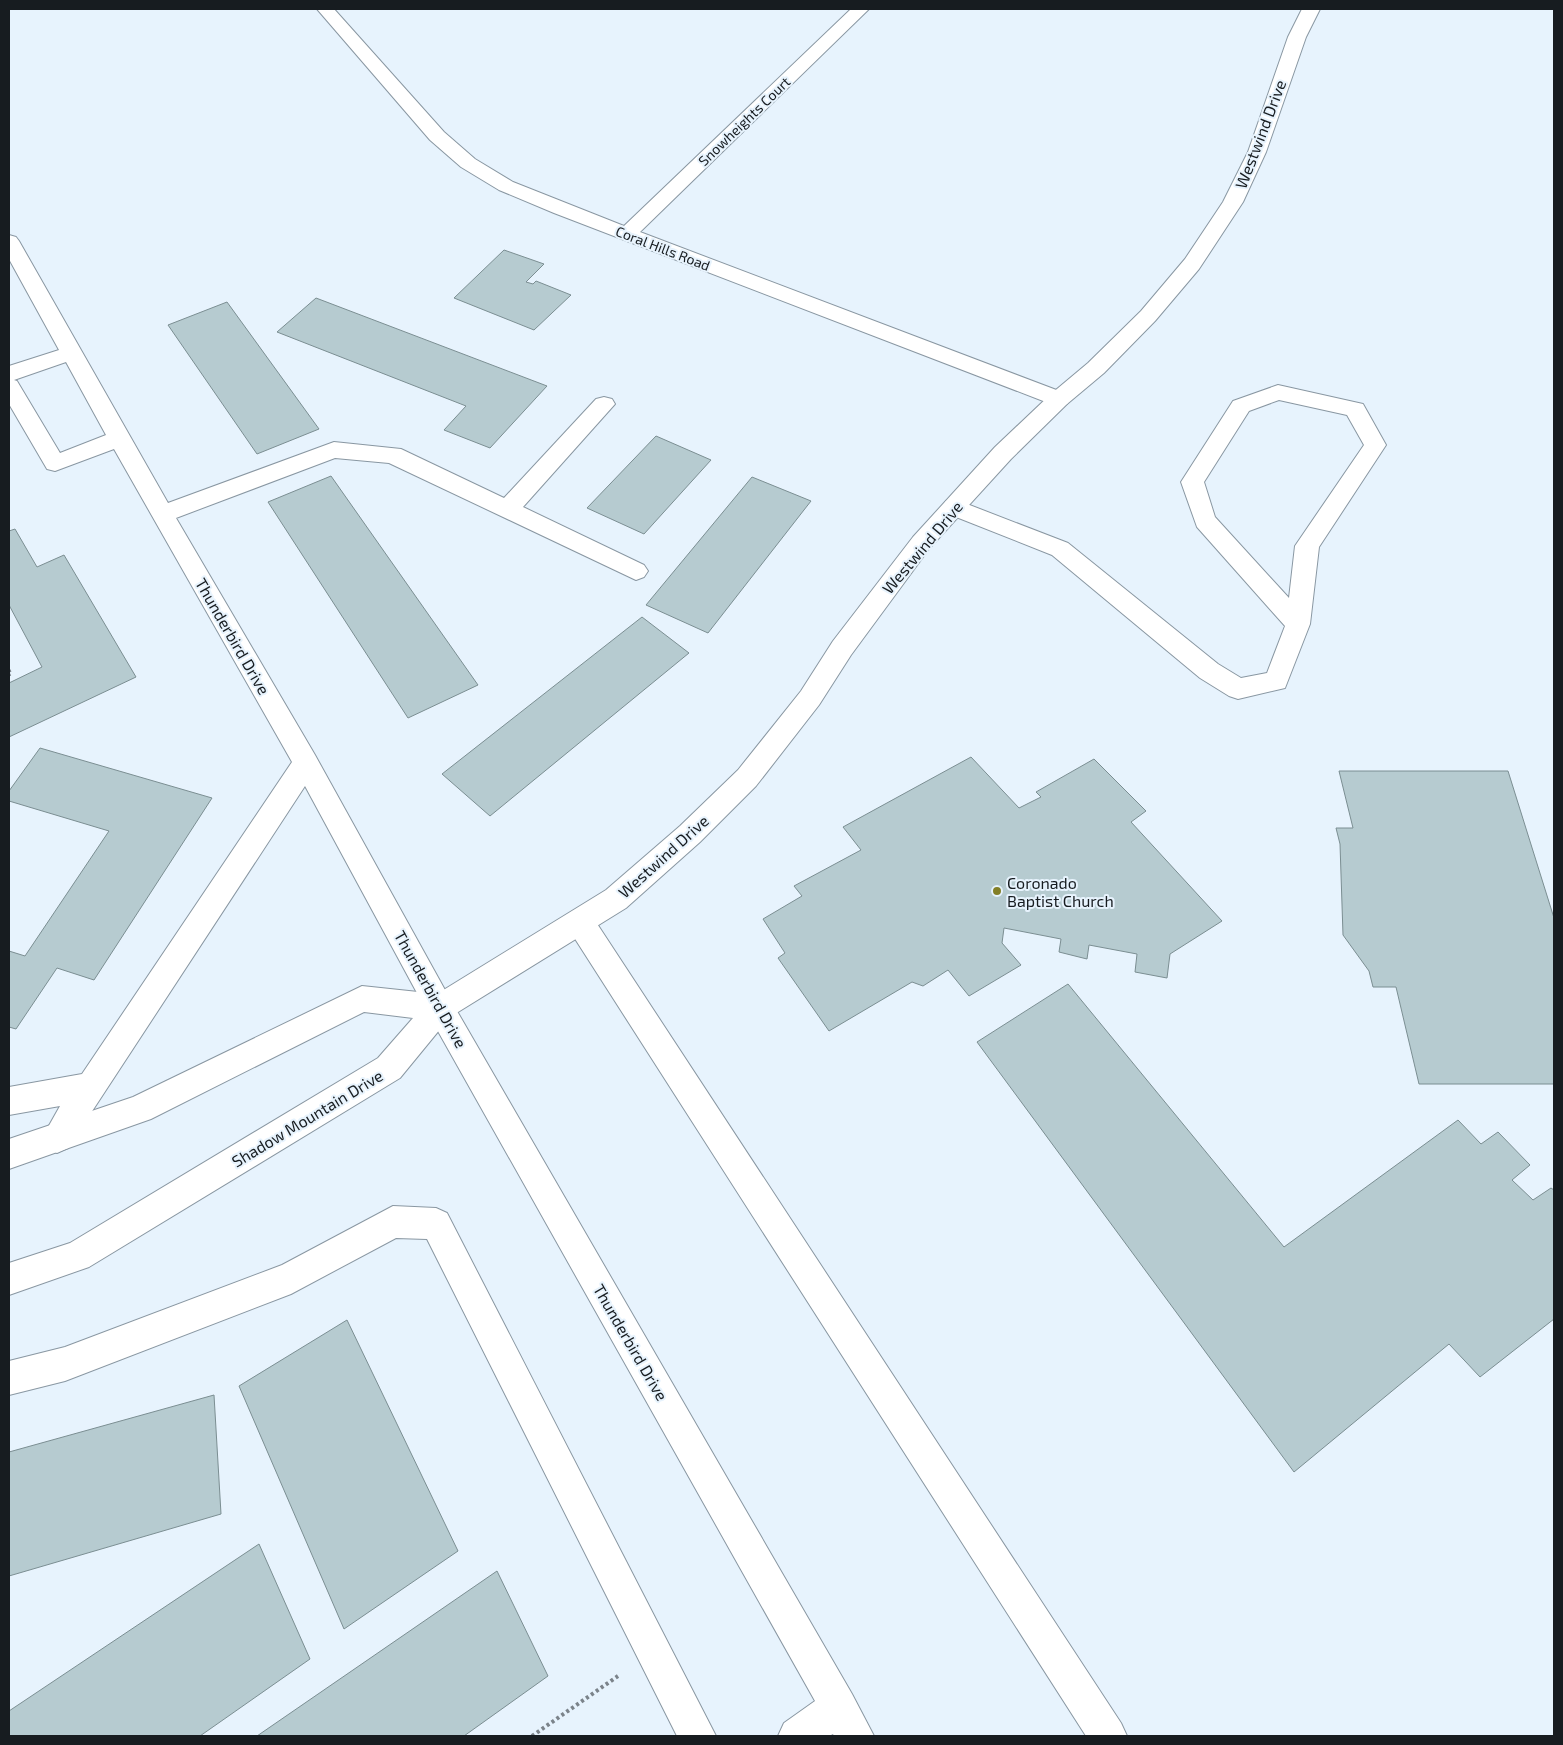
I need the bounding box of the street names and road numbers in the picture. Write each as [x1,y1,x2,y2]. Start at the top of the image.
street label: Snowheights Court [695,73,793,169]
street label: Westwind Drive [1231,77,1289,191]
street label: Coral Hills Road [613,222,713,274]
street label: Westwind Drive [878,497,966,597]
street label: Thunderbird Drive [192,574,274,698]
street label: Westwind Drive [614,811,712,901]
street label: Thunderbird Drive [391,927,471,1051]
street label: Shadow Mountain Drive [228,1065,386,1171]
street label: Thunderbird Drive [590,1280,672,1404]

